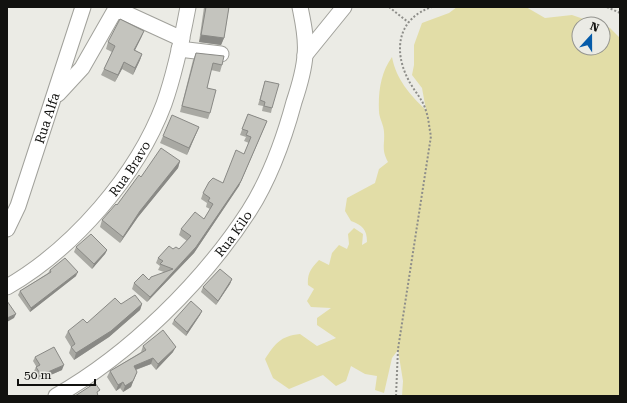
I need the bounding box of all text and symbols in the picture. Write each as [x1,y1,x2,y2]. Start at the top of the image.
north arrow [571,16,611,56]
text: N [588,20,601,35]
street label: Rua Alfa [32,91,62,146]
street label: Rua Bravo [106,138,154,199]
street label: Rua Kilo [212,208,255,260]
scale bar [18,361,95,387]
text: 50 m [24,368,51,382]

